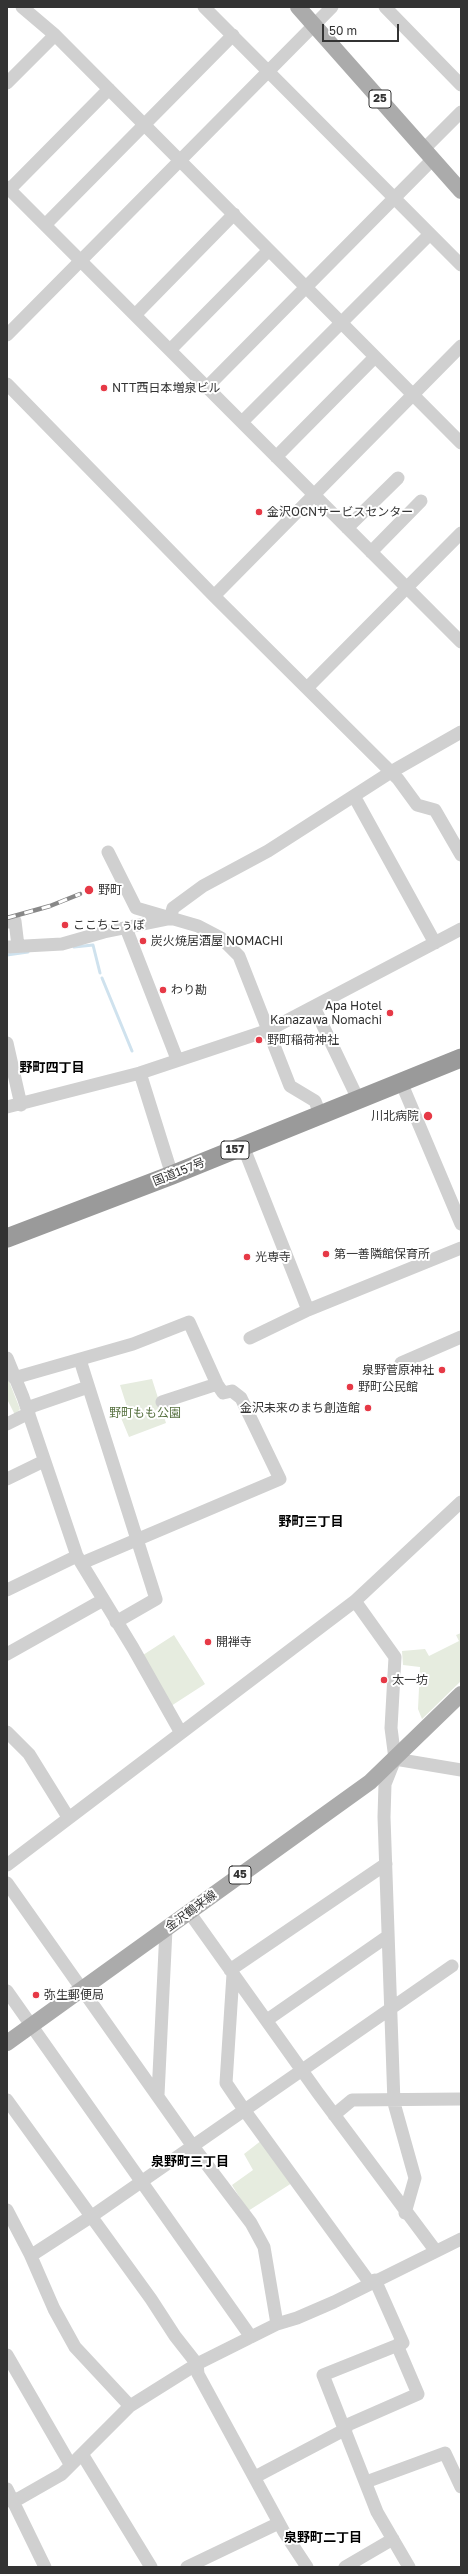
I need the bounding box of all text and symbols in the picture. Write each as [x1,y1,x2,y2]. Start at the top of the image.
scale bar [324,16,401,42]
text: 50 m [329,23,357,38]
road number: 25 [369,90,391,108]
place label: NTT西日本増泉ビル [112,381,220,395]
marker: NTT西日本増泉ビル [99,383,109,393]
place label: 金沢OCNサービスセンター [267,505,413,519]
marker: 金沢OCNサービスセンター [254,507,264,517]
place label: 野町 [98,883,122,897]
marker: 野町 [83,884,95,896]
place label: ここちこぅぼ [73,918,145,932]
marker: ここちこぅぼ [60,920,70,930]
place label: 炭火焼居酒屋 NOMACHI [151,934,283,948]
marker: 炭火焼居酒屋 NOMACHI [138,936,148,946]
place label: わり勘 [171,983,207,997]
marker: わり勘 [158,985,168,995]
place label: Apa Hotel Kanazawa Nomachi [270,999,382,1027]
marker: Apa Hotel Kanazawa Nomachi [385,1008,395,1018]
place label: 野町稲荷神社 [267,1033,339,1047]
marker: 野町稲荷神社 [254,1035,264,1045]
district label: 野町四丁目 [20,1060,84,1076]
place label: 川北病院 [371,1109,419,1123]
marker: 川北病院 [422,1110,434,1122]
road number: 157 [221,1141,249,1159]
street label: 国道157号 [151,1155,207,1189]
place label: 第一善隣館保育所 [334,1247,430,1261]
marker: 第一善隣館保育所 [321,1249,331,1259]
place label: 光専寺 [255,1250,291,1264]
marker: 光専寺 [242,1252,252,1262]
place label: 泉野菅原神社 [362,1363,434,1377]
marker: 泉野菅原神社 [437,1365,447,1375]
place label: 野町公民館 [358,1380,418,1394]
marker: 野町公民館 [345,1382,355,1392]
place label: 金沢未来のまち創造館 [240,1401,360,1415]
marker: 金沢未来のまち創造館 [363,1403,373,1413]
park label: 野町もも公園 [109,1406,181,1420]
district label: 野町三丁目 [279,1514,343,1530]
place label: 開禅寺 [216,1635,252,1649]
marker: 開禅寺 [203,1637,213,1647]
place label: 太一坊 [392,1673,428,1687]
marker: 太一坊 [379,1675,389,1685]
road number: 45 [229,1866,251,1884]
street label: 金沢鶴来線 [162,1888,220,1934]
place label: 弥生郵便局 [44,1988,104,2002]
marker: 弥生郵便局 [31,1990,41,2000]
district label: 泉野町三丁目 [151,2154,229,2170]
district label: 泉野町二丁目 [284,2530,362,2546]

